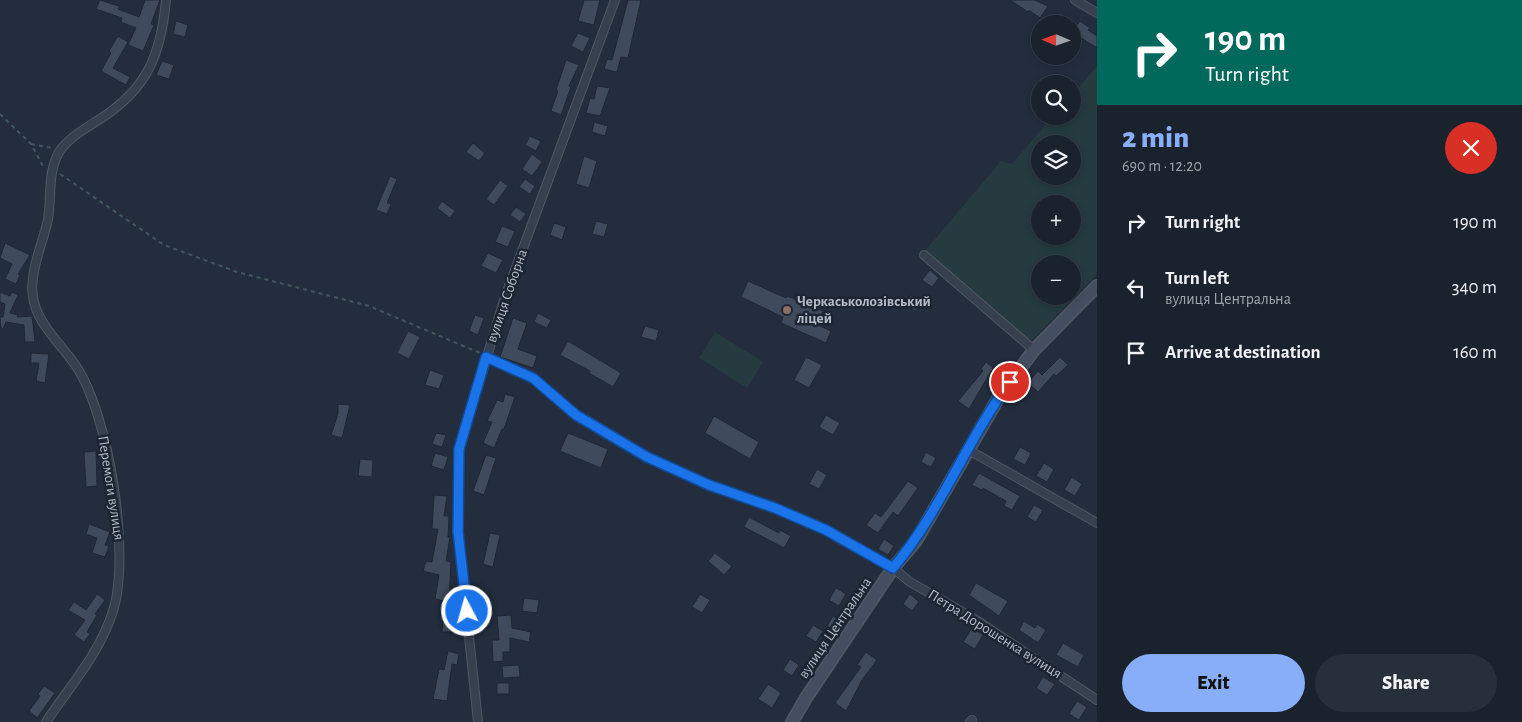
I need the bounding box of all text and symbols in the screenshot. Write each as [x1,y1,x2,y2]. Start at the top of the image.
north arrow [1031,15,1081,65]
map controls [1031,15,1081,305]
icon: right [1122,20,1187,85]
text: 190 m [1205,22,1286,57]
text: Turn right [1205,63,1289,85]
button: search [1031,75,1081,125]
button: close [1445,122,1497,174]
text: 2 min [1122,123,1189,153]
button: layers [1031,135,1081,185]
text: 690 m · 12:20 [1122,158,1202,174]
button: + [1031,195,1081,245]
icon: right [1122,209,1150,237]
text: Turn right [1165,213,1240,232]
text: 190 m [1453,213,1497,232]
street label: вулиця Соборна [484,247,530,345]
button: − [1031,255,1081,305]
text: Turn left [1165,269,1229,288]
icon: left [1122,274,1150,302]
text: 340 m [1452,278,1497,297]
text: вулиця Центральна [1165,291,1291,307]
place label: Черкаськолозівський ліцей [797,294,931,326]
marker: Черкаськолозівський ліцей [781,304,793,316]
icon: arrive [1122,339,1150,367]
text: Arrive at destination [1165,343,1321,362]
text: 160 m [1453,343,1497,362]
pin [989,361,1031,403]
icon: arrive [996,368,1024,396]
street label: Перемоги вулиця [95,435,127,541]
street label: вулиця Центральна [796,575,874,681]
position arrow [440,584,492,636]
street label: Петра Дорошенка вулиця [926,587,1064,681]
button: Exit [1122,654,1305,712]
button: Share [1315,654,1497,712]

